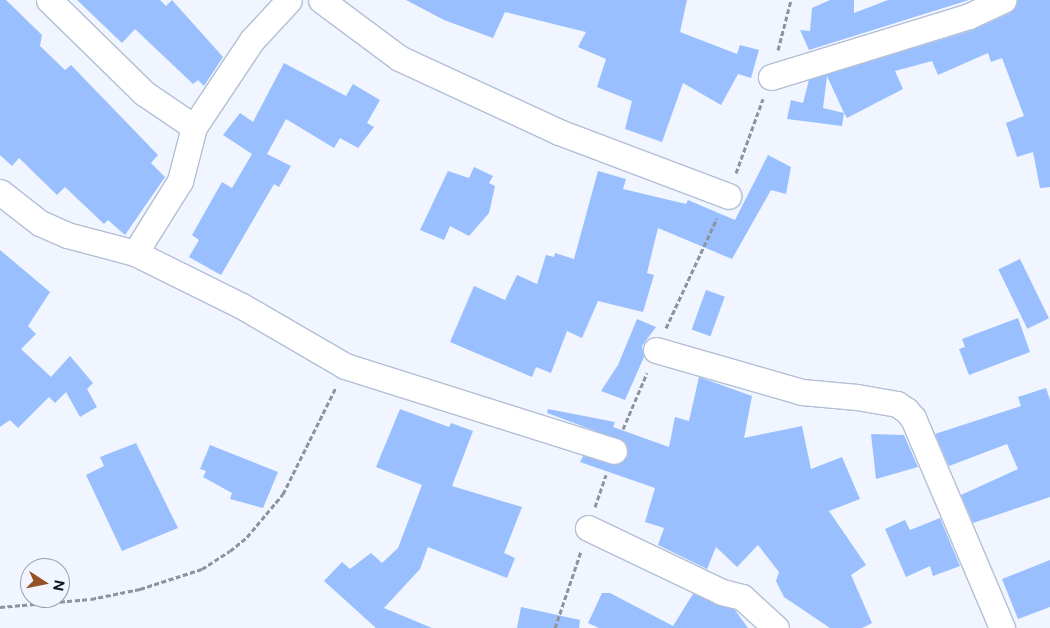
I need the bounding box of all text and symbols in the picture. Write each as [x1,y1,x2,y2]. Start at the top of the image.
north arrow [20,558,70,608]
text: N [50,579,68,593]

